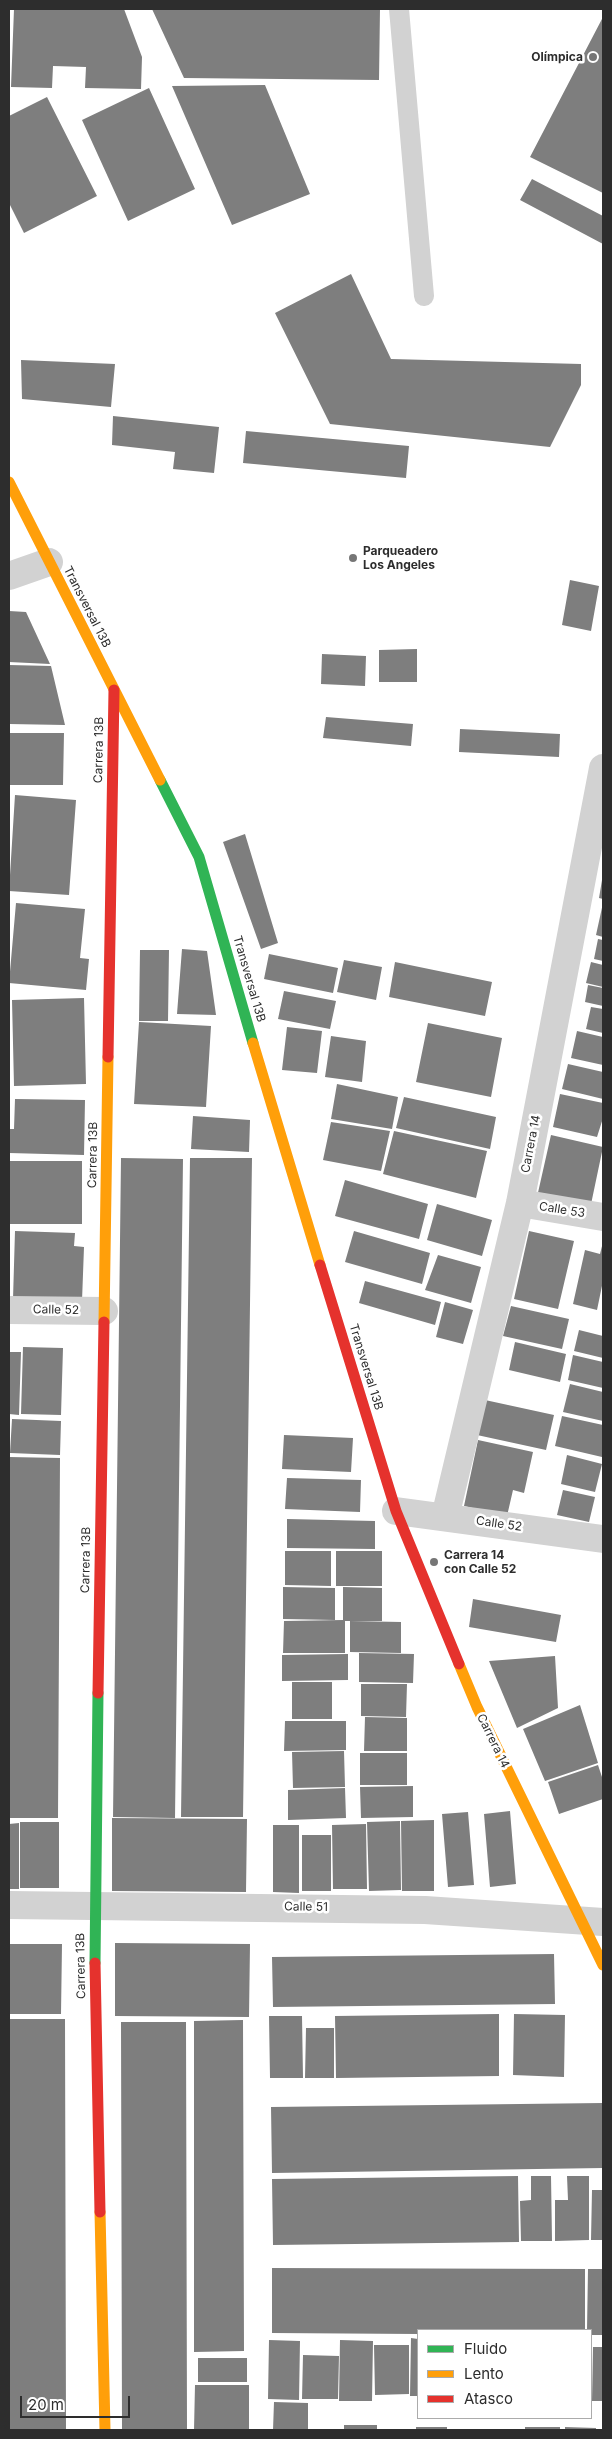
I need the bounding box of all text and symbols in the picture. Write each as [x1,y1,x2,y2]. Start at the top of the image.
place label: Olímpica [531,50,583,64]
marker: Olímpica [587,51,599,63]
place label: Parqueadero Los Angeles [363,544,438,572]
marker: Parqueadero Los Angeles [347,552,359,564]
street label: Transversal 13B [60,564,114,650]
street label: Carrera 13B [91,717,107,783]
street label: Transversal 13B [230,934,268,1024]
street label: Carrera 14 [518,1114,544,1174]
street label: Carrera 13B [85,1122,101,1188]
street label: Calle 53 [538,1199,586,1221]
street label: Calle 52 [33,1302,79,1318]
street label: Transversal 13B [346,1322,386,1412]
street label: Calle 52 [475,1514,523,1534]
street label: Carrera 13B [78,1527,94,1593]
place label: Carrera 14 con Calle 52 [444,1548,516,1576]
marker: Carrera 14 con Calle 52 [428,1556,440,1568]
street label: Carrera 14 [474,1711,512,1771]
street label: Calle 51 [284,1899,328,1915]
street label: Carrera 13B [73,1933,89,1999]
legend [417,2329,592,2419]
text: Fluido [464,2339,507,2358]
text: Lento [464,2364,504,2383]
scale bar [22,2386,132,2418]
text: Atasco [464,2389,513,2408]
text: 20 m [28,2395,64,2414]

